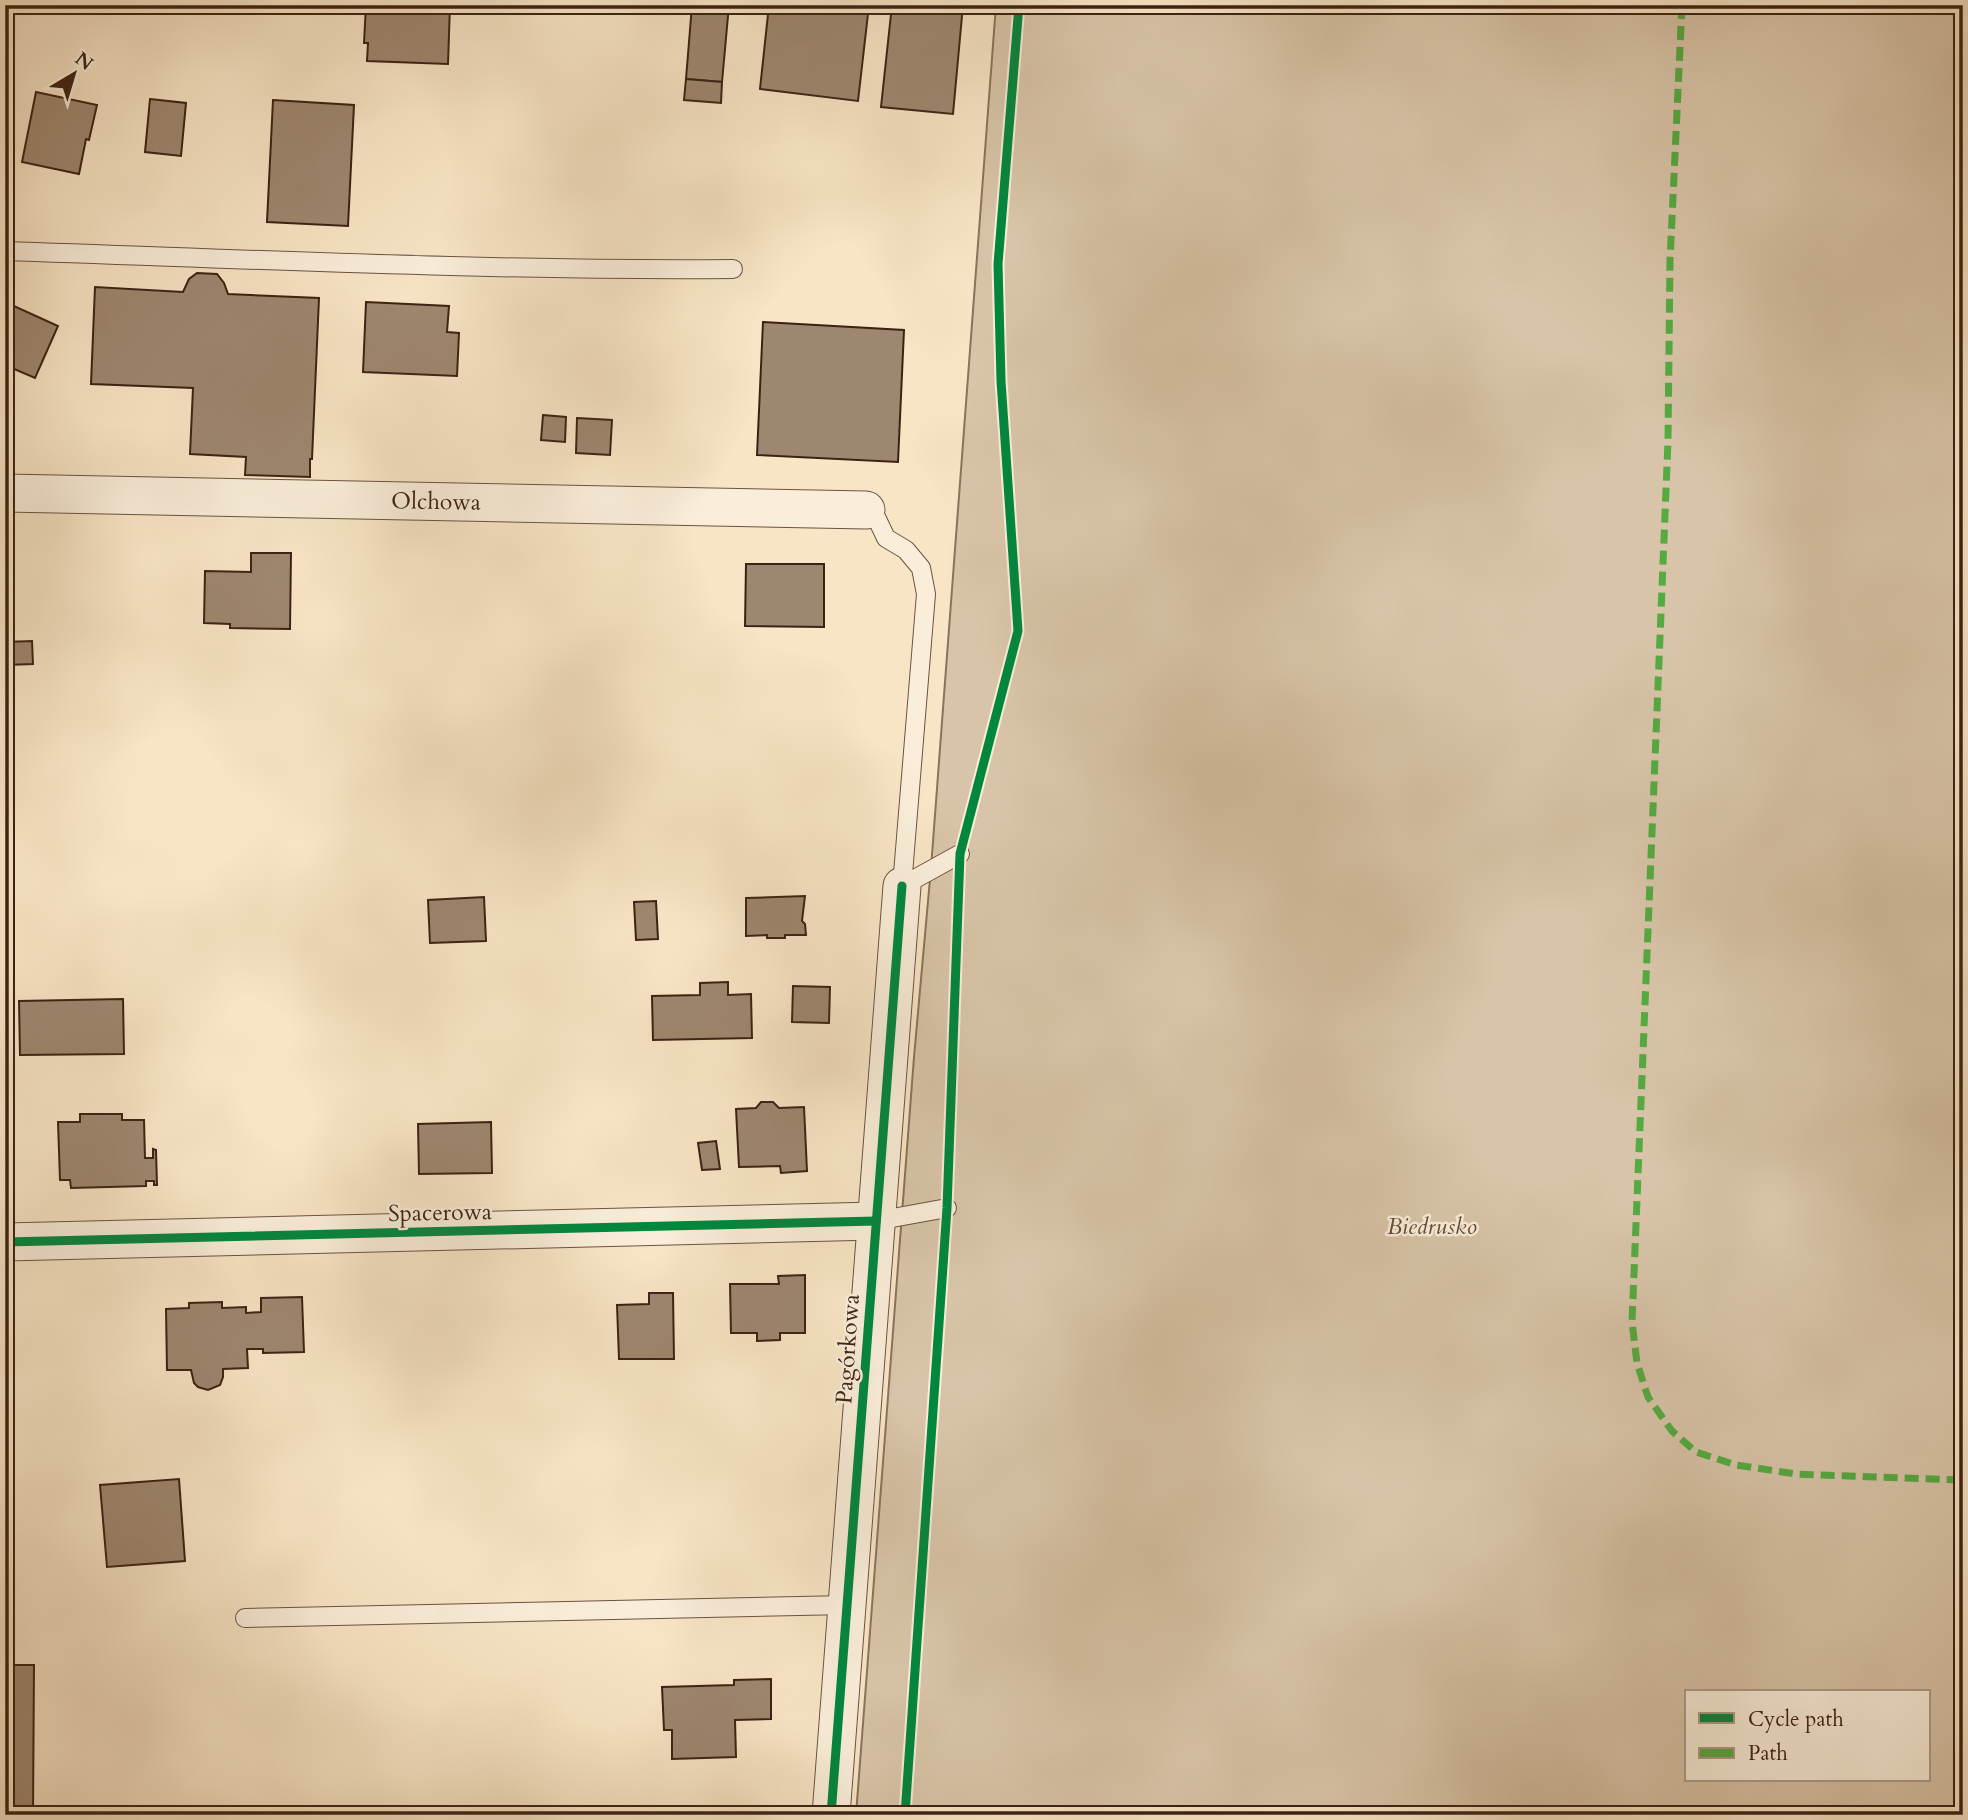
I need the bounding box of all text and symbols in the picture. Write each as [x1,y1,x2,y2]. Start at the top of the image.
north arrow [38,38,108,108]
text: N [69,46,99,77]
street label: Olchowa [391,485,481,518]
street label: Spacerowa [388,1196,492,1229]
park label: Biedrusko [1387,1211,1477,1242]
street label: Pagórkowa [828,1293,867,1405]
legend [1685,1690,1930,1782]
text: Cycle path [1748,1705,1844,1734]
text: Path [1748,1739,1788,1768]

